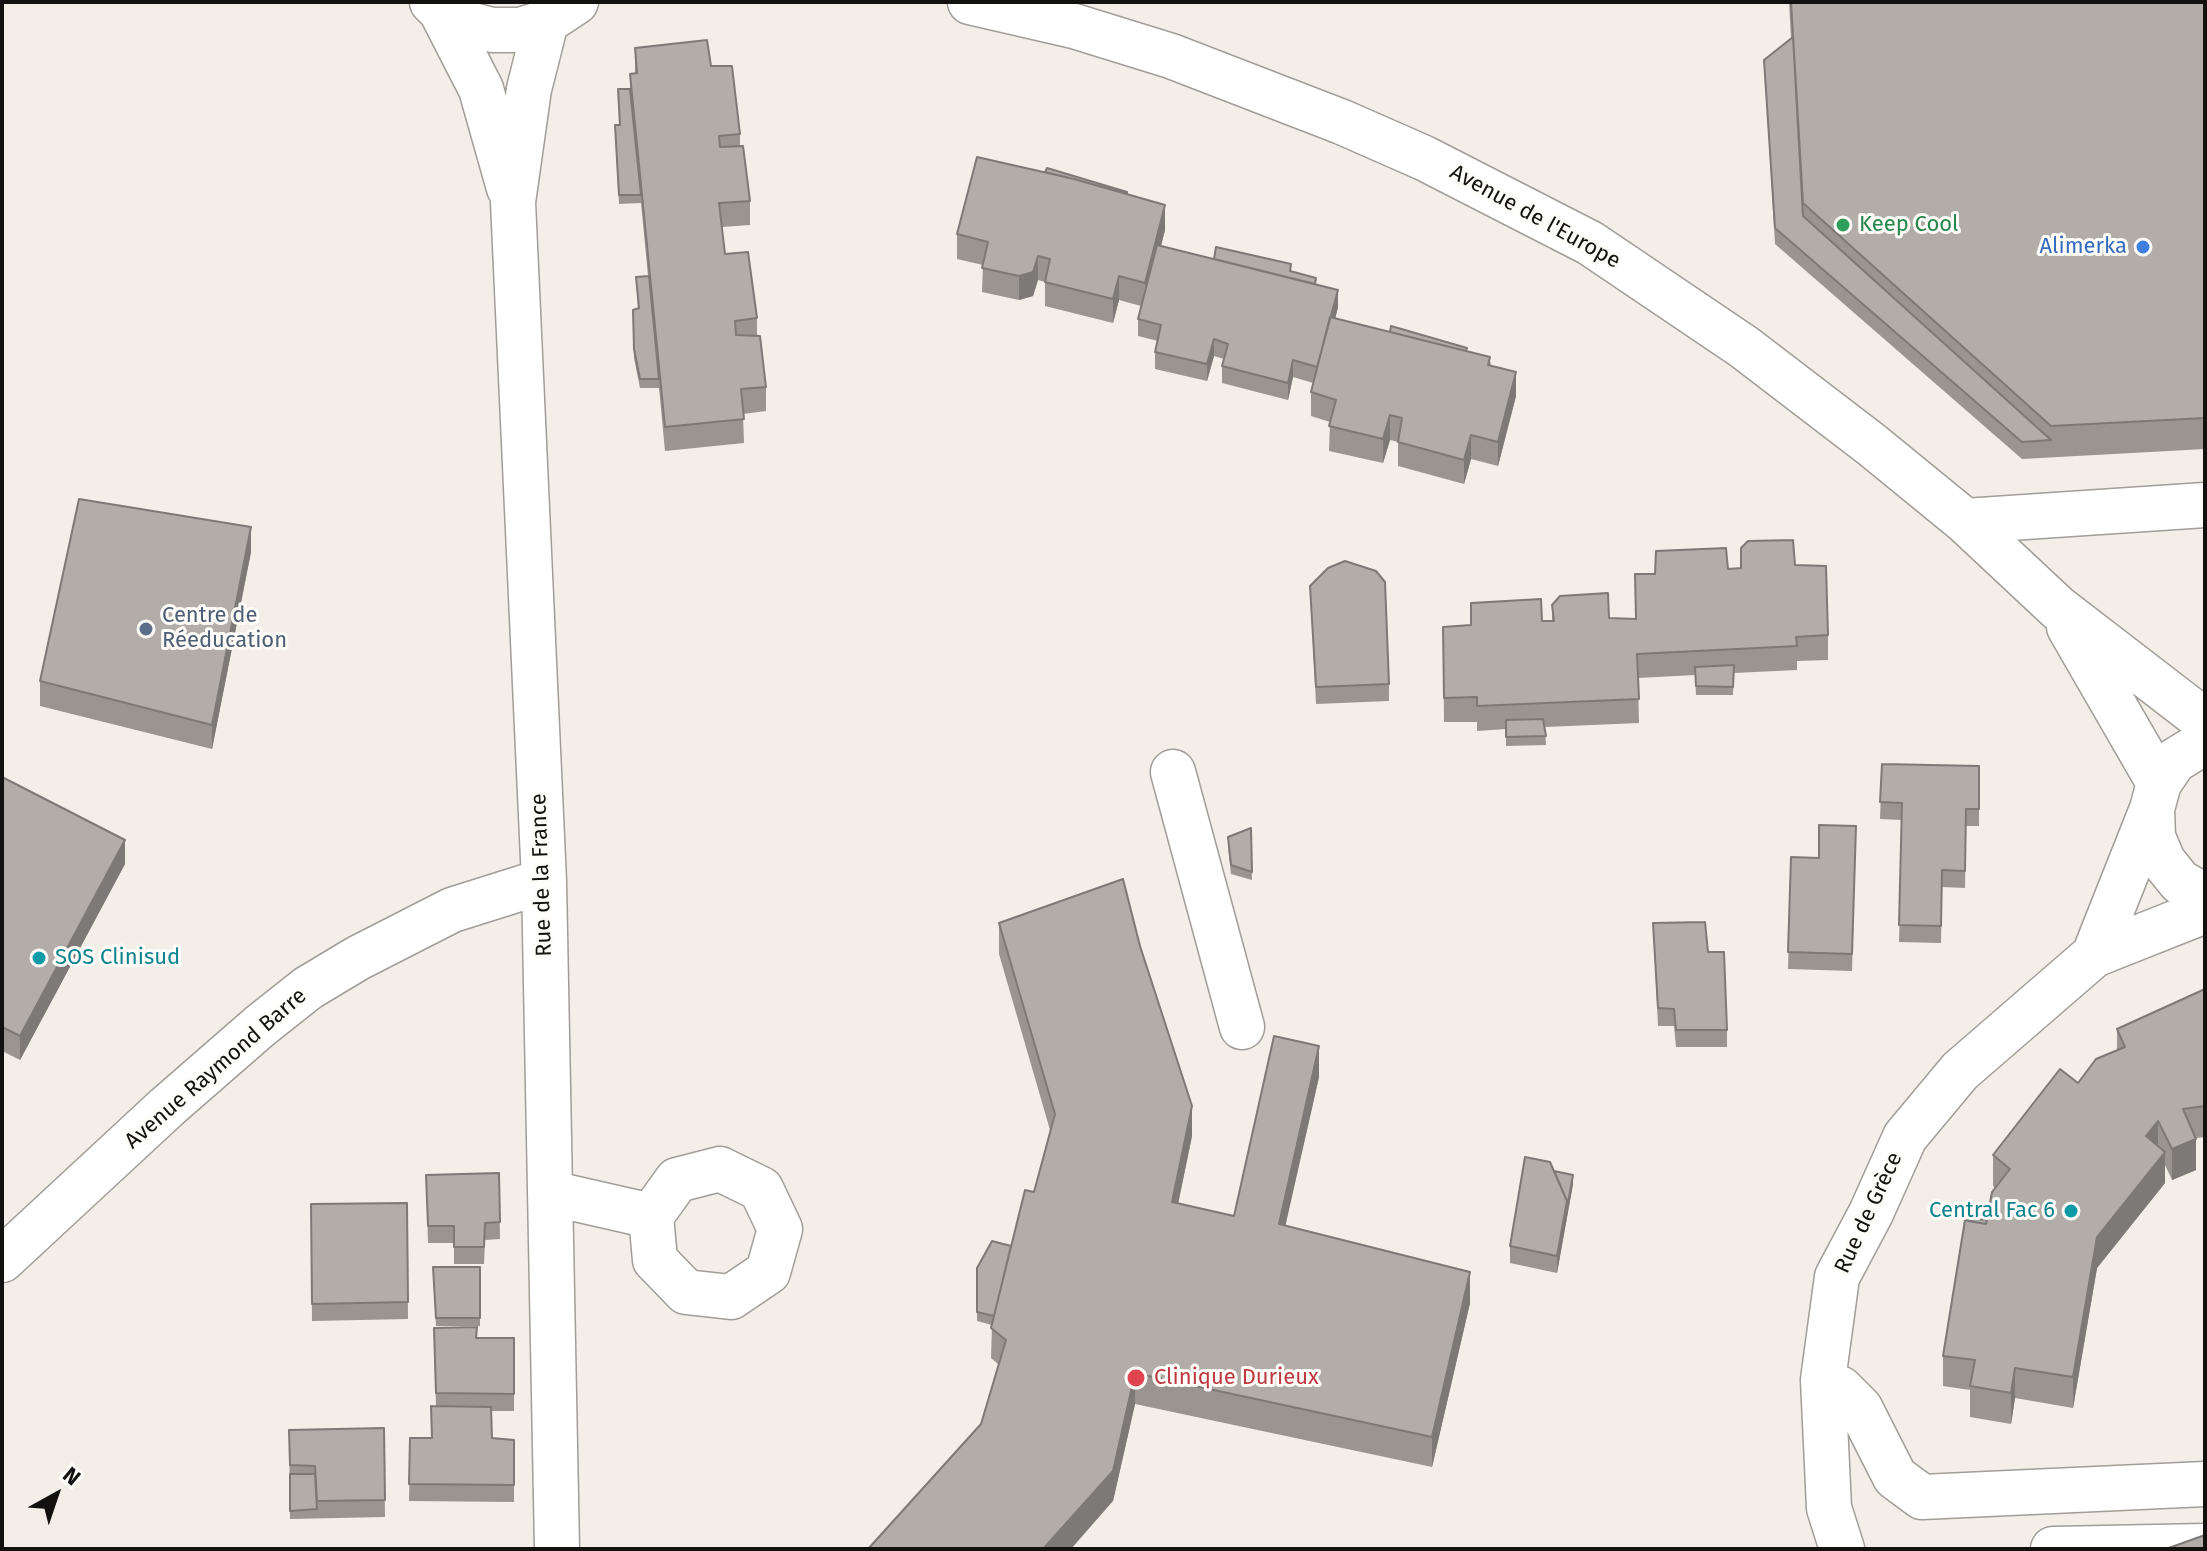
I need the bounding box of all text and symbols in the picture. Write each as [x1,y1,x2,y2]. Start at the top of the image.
street label: Avenue de l'Europe [1445,159,1625,275]
place label: Keep Cool [1859,212,1959,238]
marker: Keep Cool [1834,216,1852,234]
place label: Alimerka [2040,234,2127,260]
marker: Alimerka [2134,238,2152,256]
place label: Centre de Réeducation [162,603,287,654]
marker: Centre de Réeducation [137,620,155,638]
street label: Rue de la France [526,793,558,957]
place label: SOS Clinisud [55,945,180,971]
marker: SOS Clinisud [30,949,48,967]
street label: Avenue Raymond Barre [120,983,312,1155]
street label: Rue de Grèce [1829,1148,1909,1278]
place label: Central Fac 6 [1929,1198,2055,1224]
marker: Central Fac 6 [2062,1202,2080,1220]
place label: Clinique Durieux [1154,1365,1319,1391]
marker: Clinique Durieux [1125,1367,1147,1389]
north arrow [16,1455,96,1535]
text: N [57,1461,86,1491]

